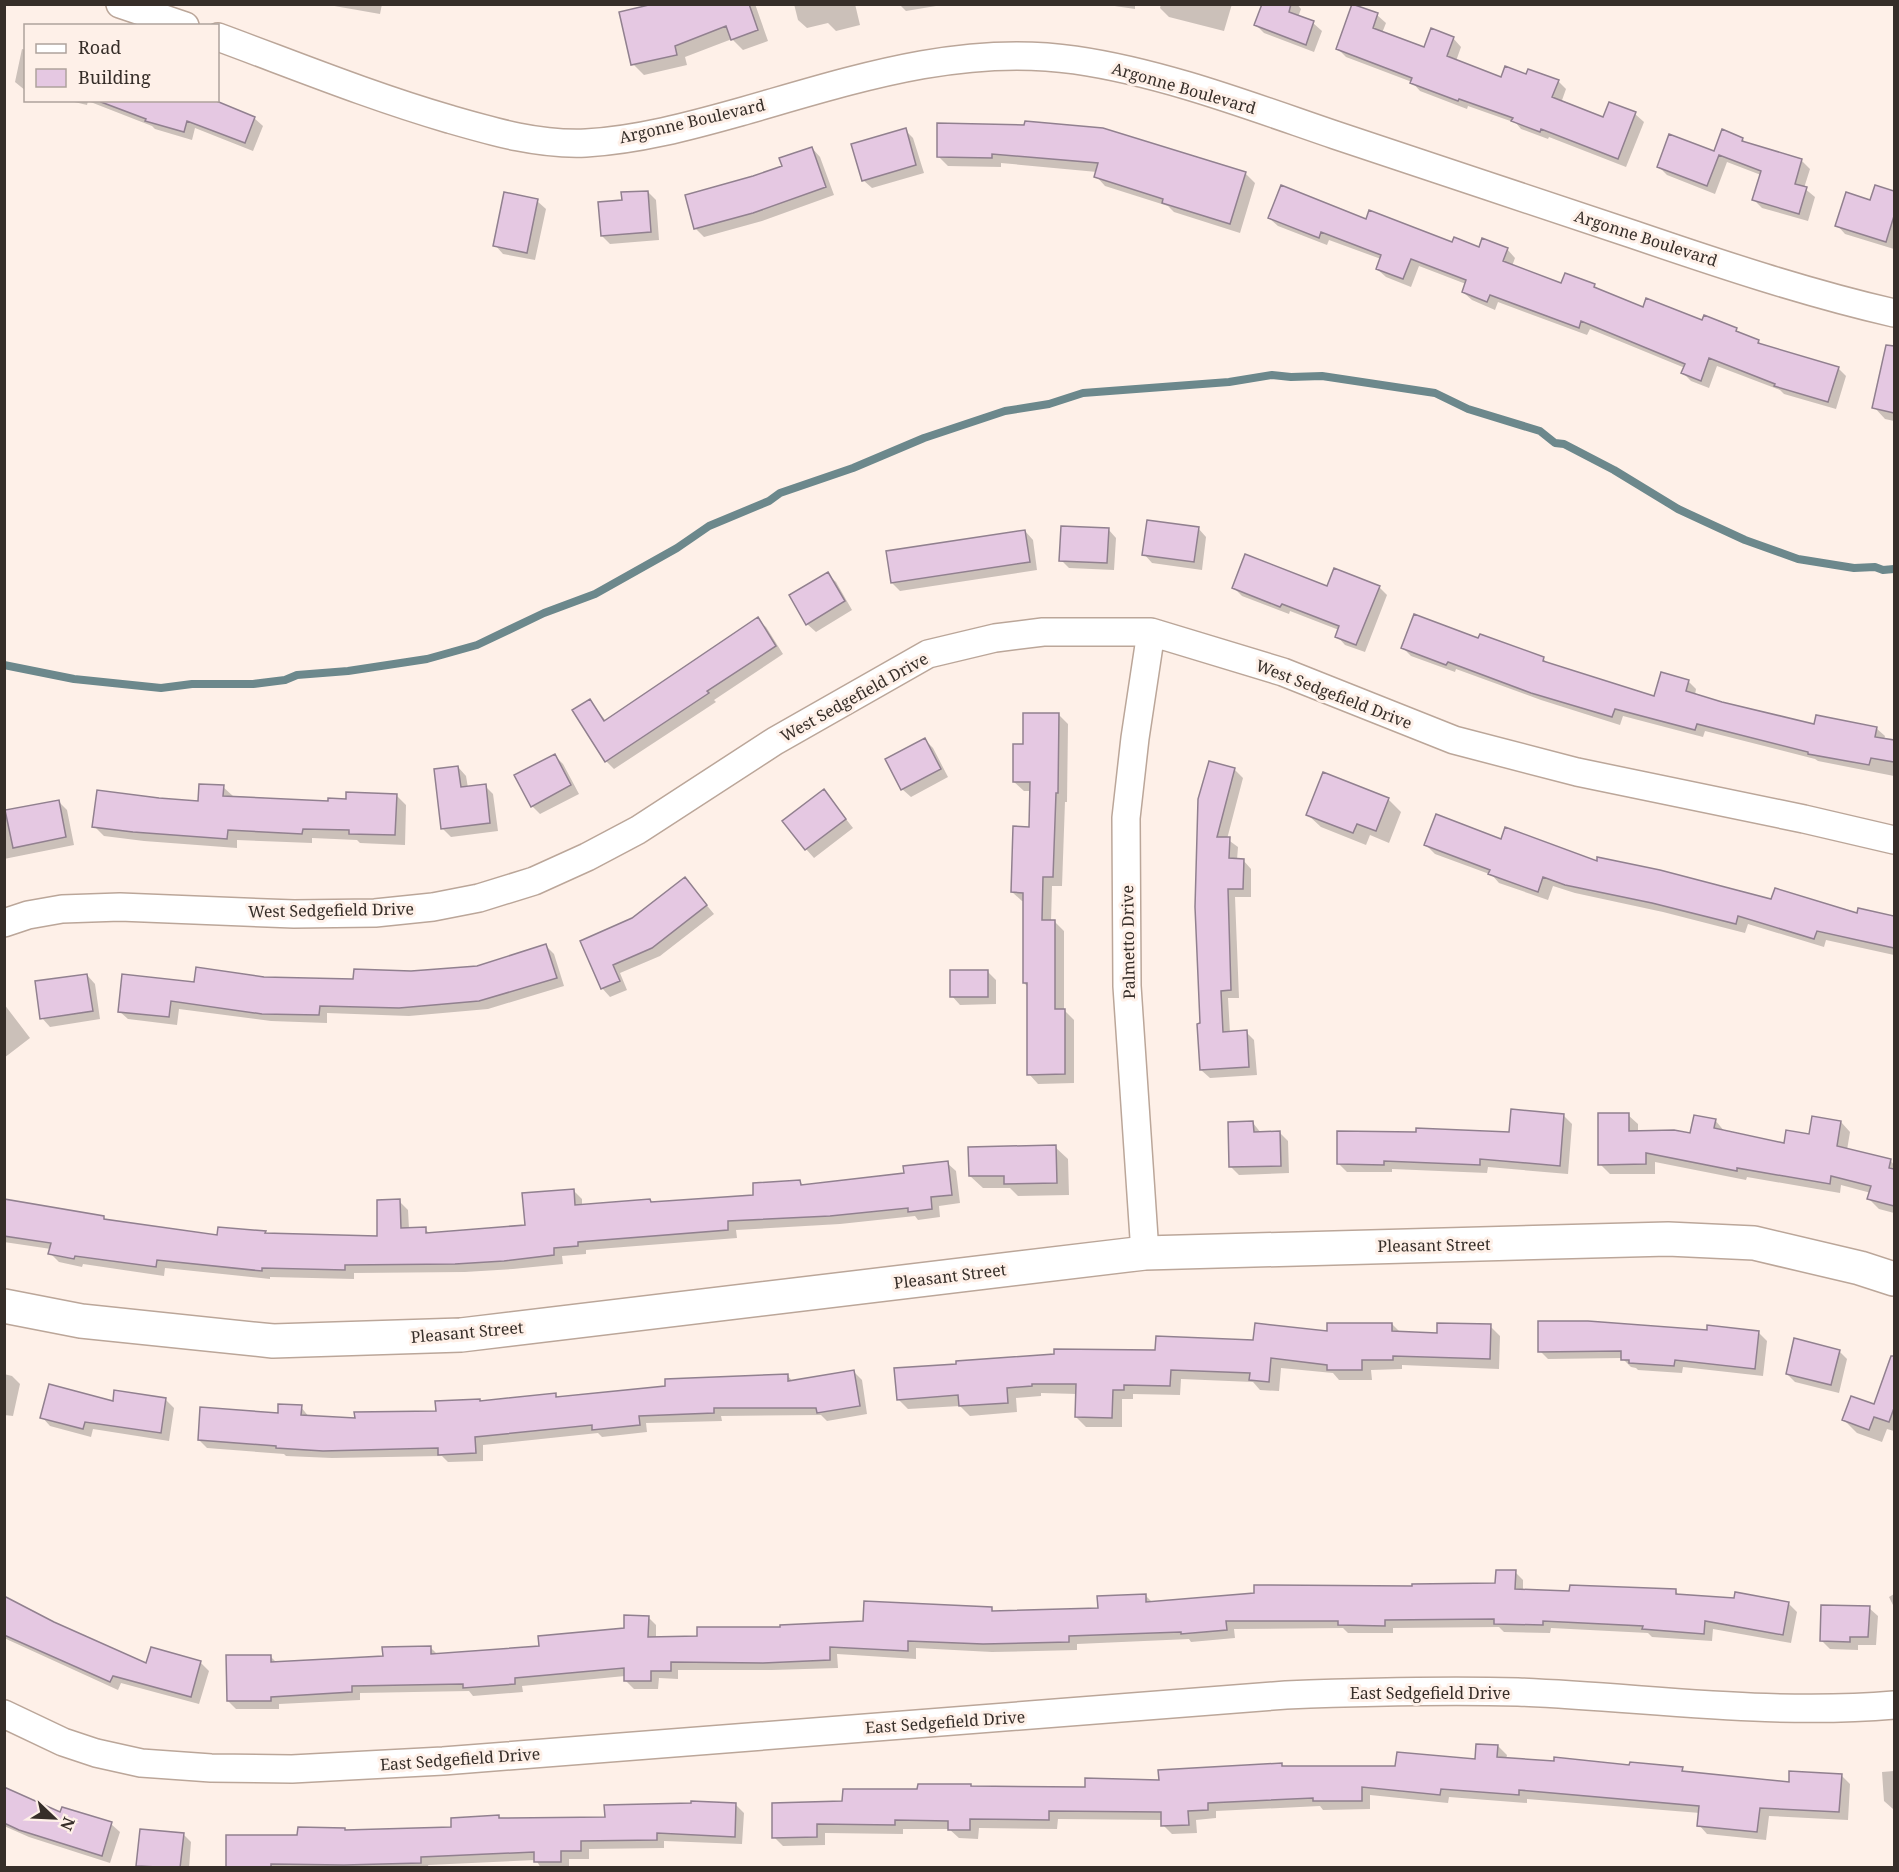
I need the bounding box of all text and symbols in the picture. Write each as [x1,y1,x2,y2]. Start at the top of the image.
legend [24,24,219,102]
text: Road [78,35,121,59]
street label: Argonne Boulevard [1109,57,1259,119]
text: Building [78,65,151,89]
street label: Argonne Boulevard [617,93,767,148]
street label: Argonne Boulevard [1572,205,1720,272]
street label: West Sedgefield Drive [776,647,932,747]
street label: West Sedgefield Drive [1253,654,1415,734]
street label: Palmetto Drive [1116,885,1140,999]
street label: West Sedgefield Drive [248,898,414,922]
street label: Pleasant Street [1377,1233,1491,1257]
street label: Pleasant Street [893,1258,1008,1294]
street label: Pleasant Street [410,1316,525,1348]
street label: East Sedgefield Drive [1350,1682,1510,1704]
street label: East Sedgefield Drive [864,1705,1026,1739]
street label: East Sedgefield Drive [379,1742,541,1776]
north arrow [24,1788,84,1848]
text: N [55,1814,80,1834]

